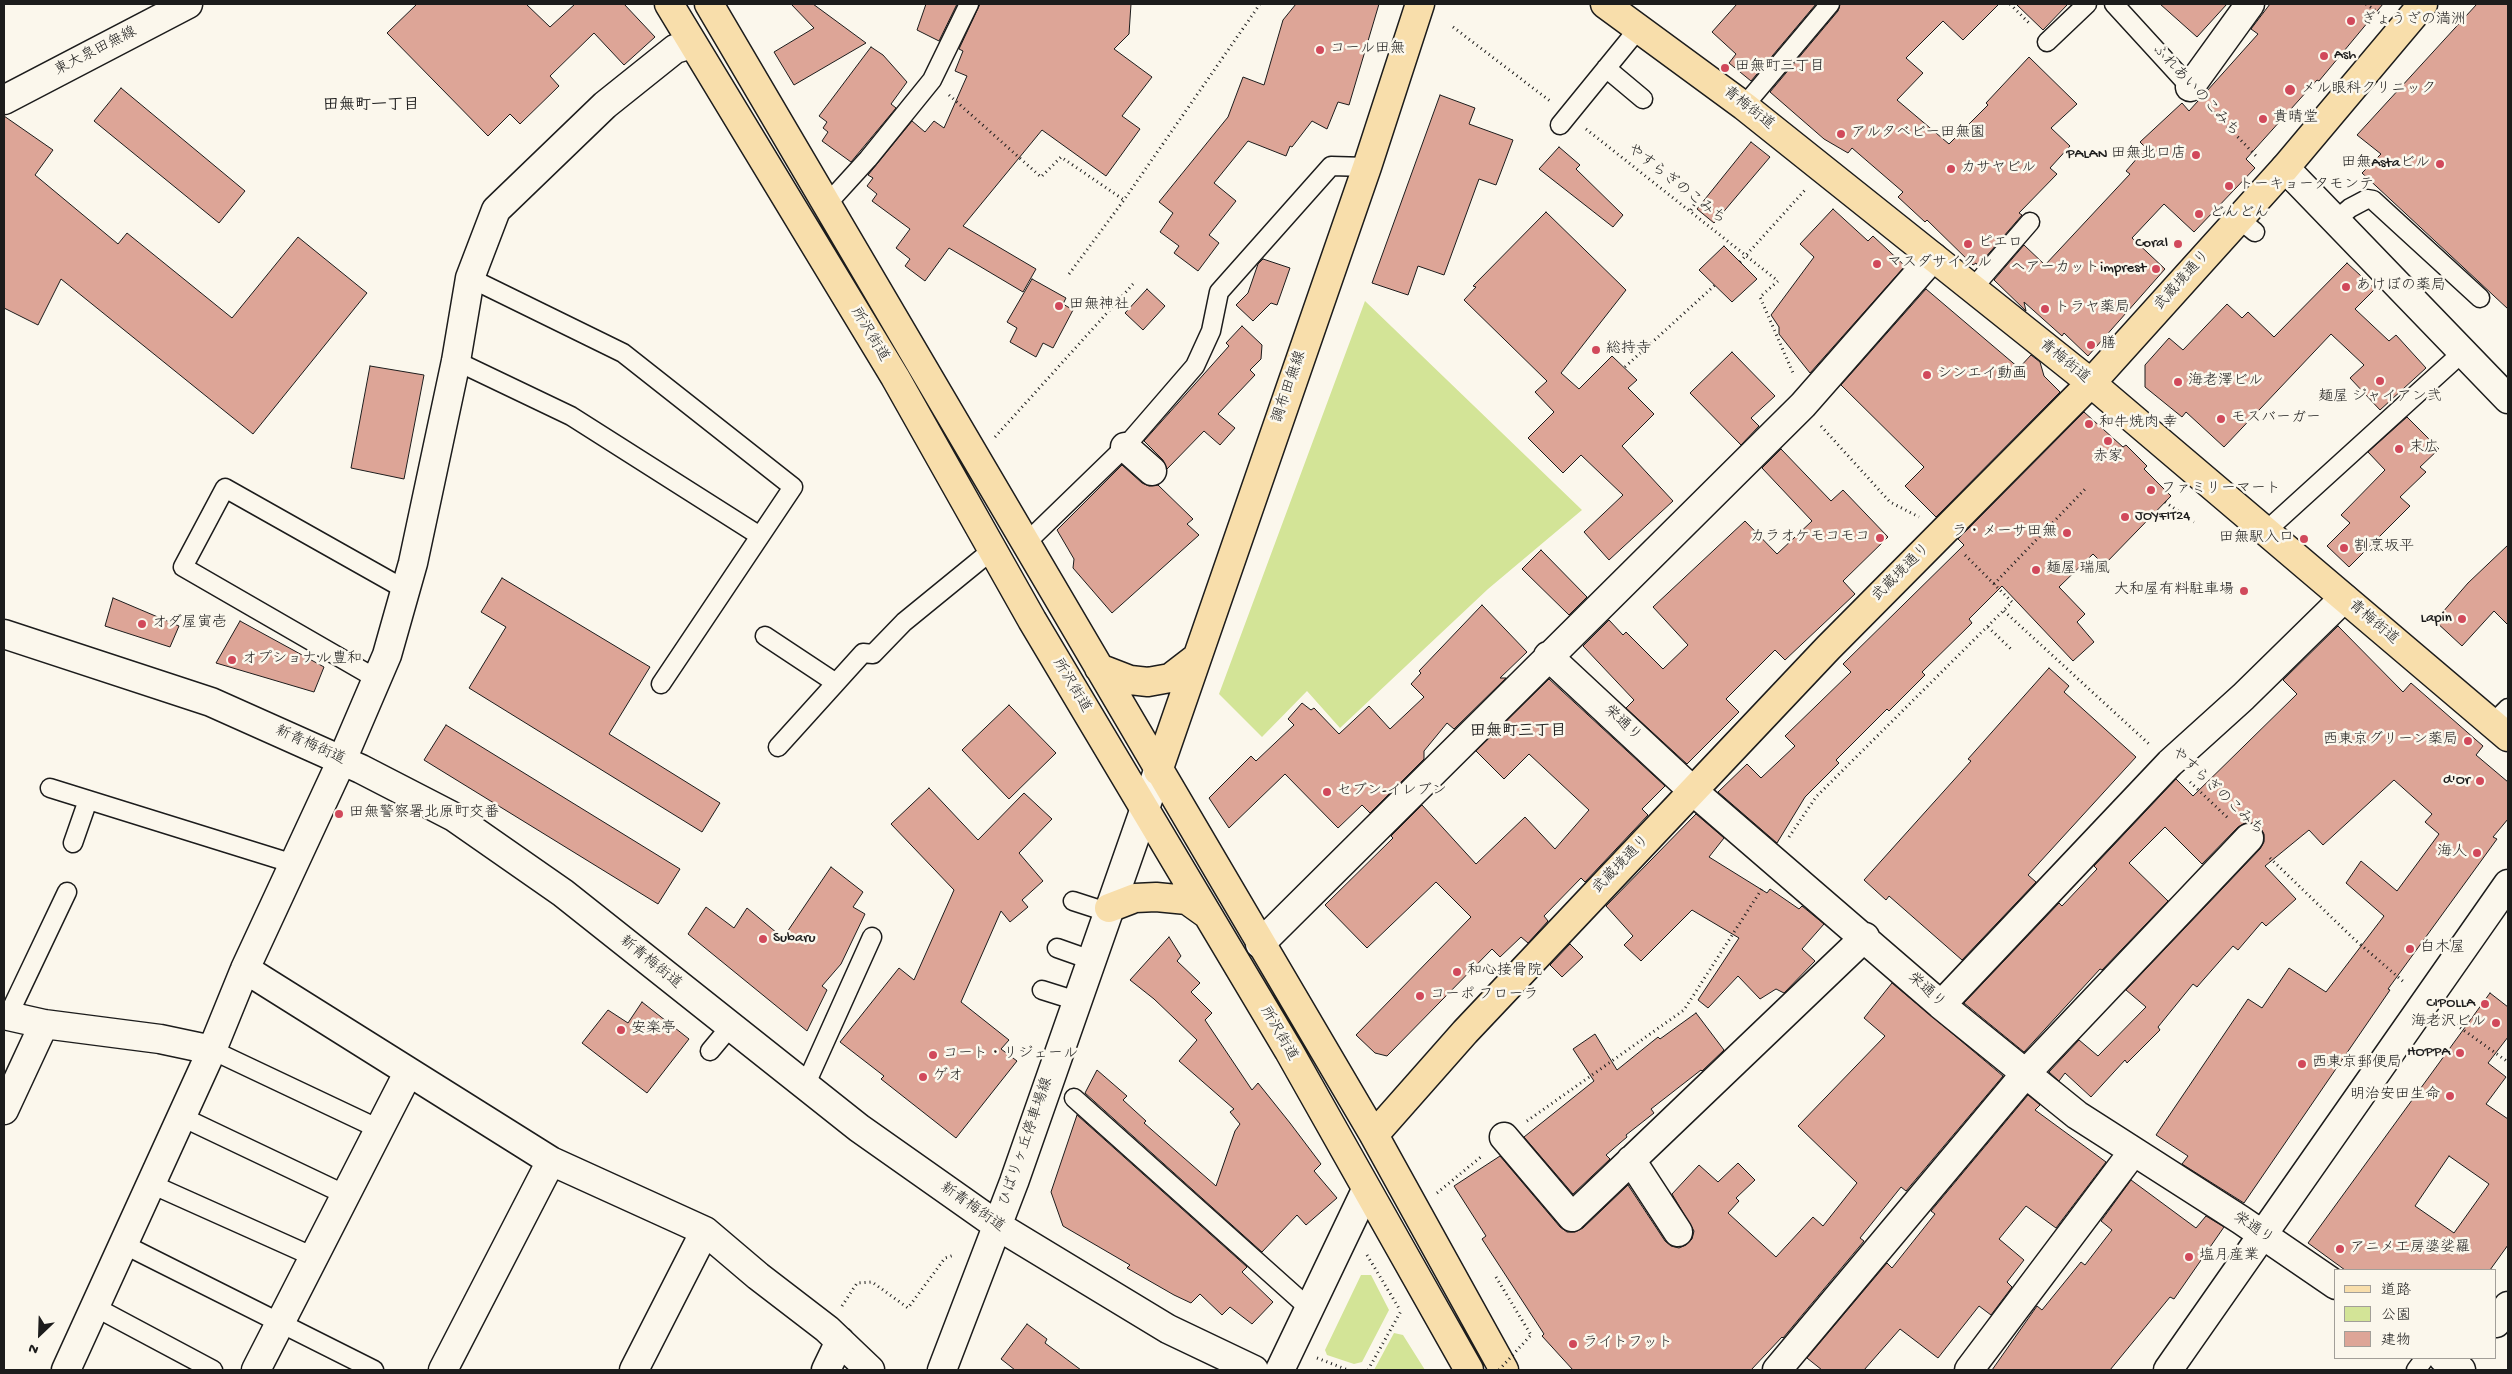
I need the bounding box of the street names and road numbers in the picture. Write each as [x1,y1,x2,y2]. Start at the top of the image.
street label: 東大泉田無線 [52,24,140,80]
street label: ふれあいのこみち [2147,41,2243,141]
street label: 青梅街道 [1719,83,1777,135]
street label: やすらぎのこみち [1623,141,1729,229]
street label: 武蔵境通り [2151,247,2215,315]
street label: 所沢街道 [846,305,892,365]
street label: 青梅街道 [2035,336,2093,388]
street label: 調布田無線 [1269,349,1311,425]
street label: 武蔵境通り [1869,540,1935,606]
street label: 青梅街道 [2344,597,2402,649]
street label: 所沢街道 [1048,656,1094,716]
street label: 栄通り [1599,702,1645,746]
street label: 新青梅街道 [272,723,348,769]
street label: やすらぎのこみち [2167,744,2267,840]
street label: 武蔵境通り [1589,832,1655,898]
street label: 新青梅街道 [615,932,685,994]
street label: 栄通り [1903,969,1949,1013]
street label: 所沢街道 [1255,1004,1301,1064]
street label: ひばりヶ丘停車場線 [997,1075,1057,1209]
street label: 新青梅街道 [936,1179,1008,1237]
street label: 栄通り [2229,1209,2277,1249]

